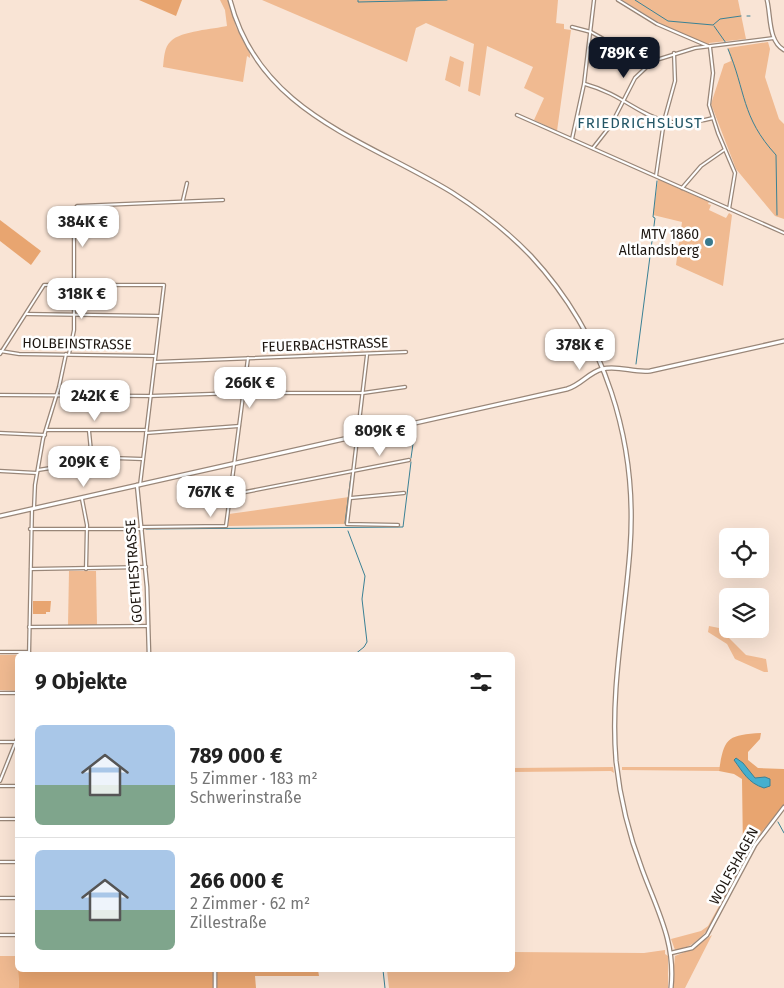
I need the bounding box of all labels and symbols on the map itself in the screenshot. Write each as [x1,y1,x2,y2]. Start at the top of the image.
pin: 789K € [583,36,665,79]
district label: FRIEDRICHSLUST [577,114,703,132]
pin: 384K € [42,206,124,248]
place label: MTV 1860 Altlandsberg [619,226,700,259]
marker: MTV 1860 Altlandsberg [703,236,715,248]
pin: 318K € [41,278,123,320]
pin: 378K € [539,328,621,371]
street label: FEUERBACHSTRASSE [261,334,389,356]
street label: HOLBEINSTRASSE [22,335,132,353]
pin: 266K € [209,366,291,409]
pin: 242K € [54,380,136,422]
pin: 809K € [339,414,421,457]
pin: 209K € [43,446,125,488]
pin: 767K € [170,476,252,518]
street label: GOETHESTRASSE [122,519,146,623]
street label: WOLFSHAGEN [706,824,762,908]

